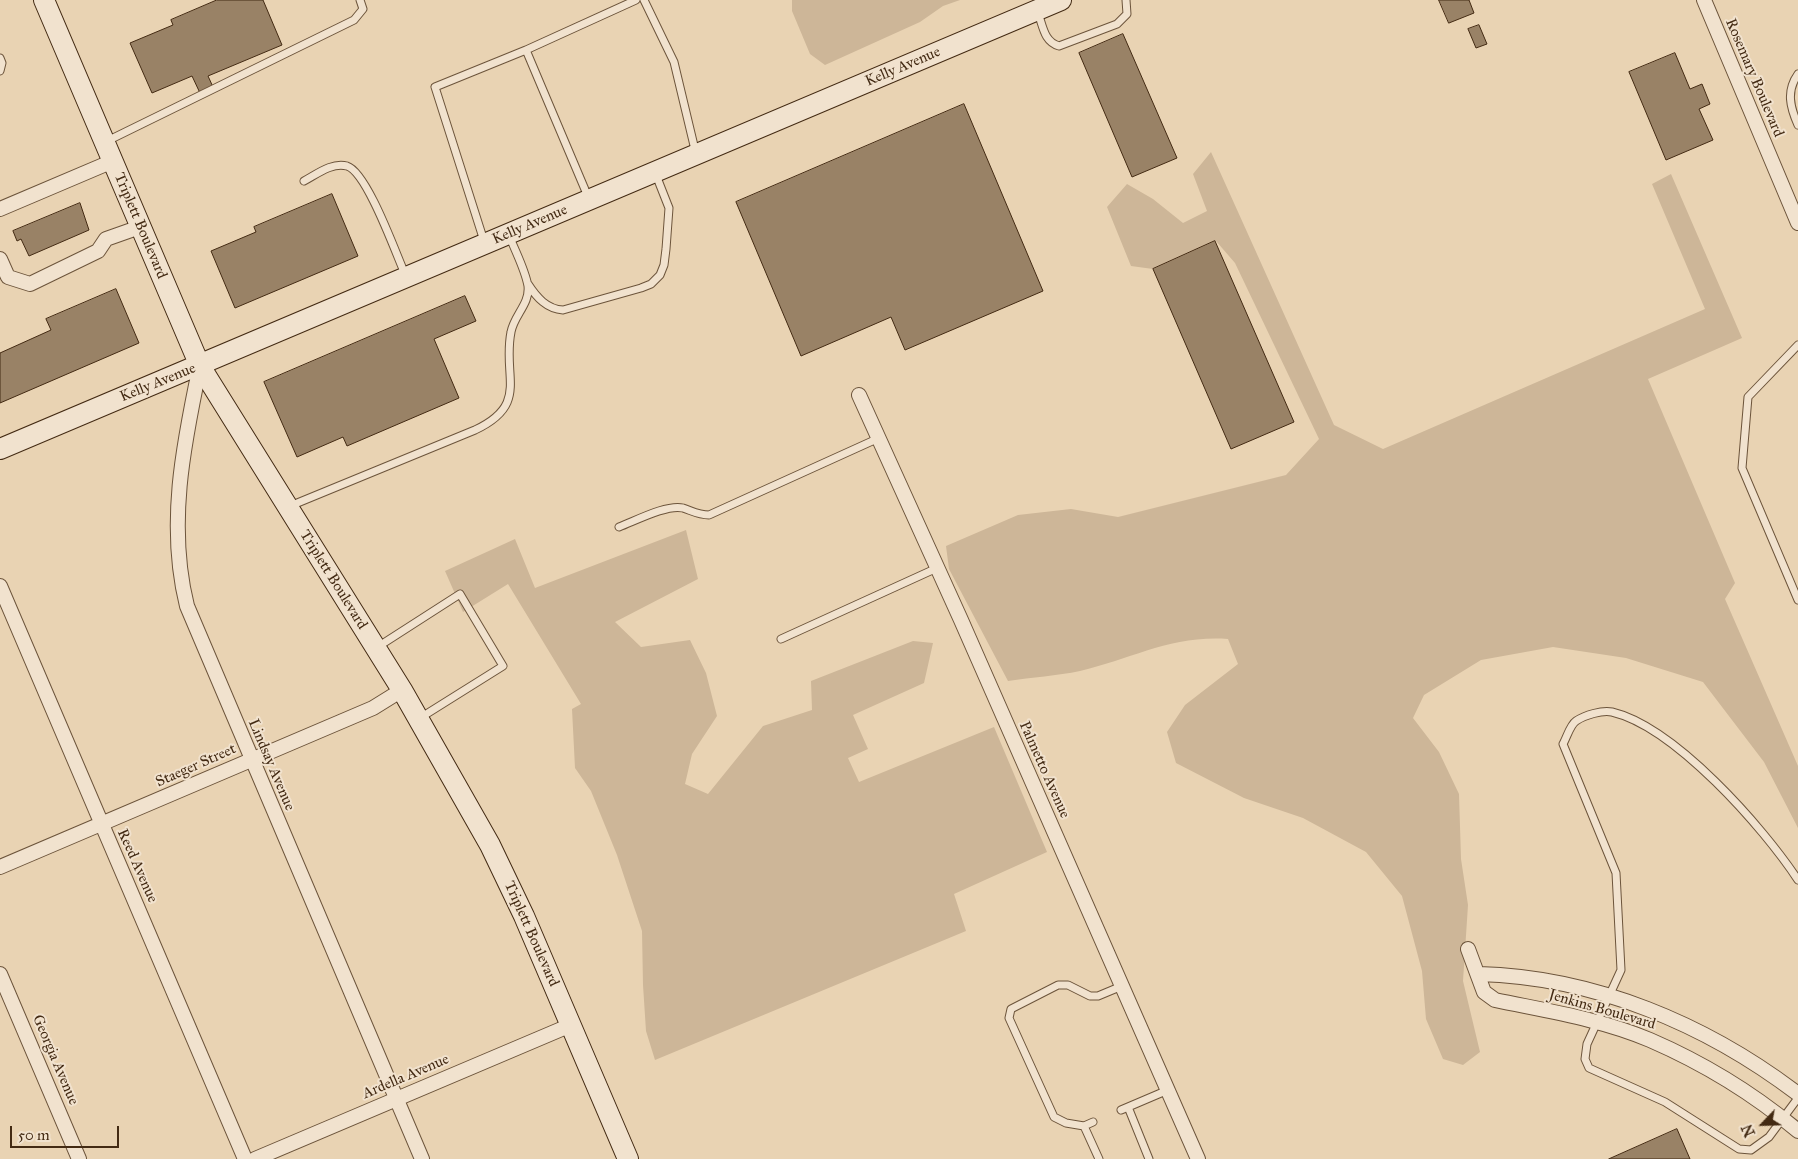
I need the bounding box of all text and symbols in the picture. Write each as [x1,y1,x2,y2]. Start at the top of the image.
street label: Rosemary Boulevard [1721,16,1787,140]
street label: Kelly Avenue [863,43,943,91]
street label: Triplett Boulevard [110,170,170,282]
street label: Kelly Avenue [490,201,570,249]
street label: Kelly Avenue [118,360,198,406]
street label: Triplett Boulevard [295,527,371,633]
street label: Lindsay Avenue [244,716,298,814]
street label: Palmetto Avenue [1015,719,1073,821]
street label: Staeger Street [153,740,239,792]
street label: Reed Avenue [113,826,161,906]
street label: Triplett Boulevard [500,878,562,990]
street label: Jenkins Boulevard [1546,986,1658,1034]
street label: Georgia Avenue [28,1012,82,1108]
street label: Ardella Avenue [360,1051,452,1103]
north arrow [1738,1099,1788,1149]
scale bar [12,1116,121,1148]
text: N [1739,1121,1759,1139]
text: 50 m [18,1126,50,1144]

